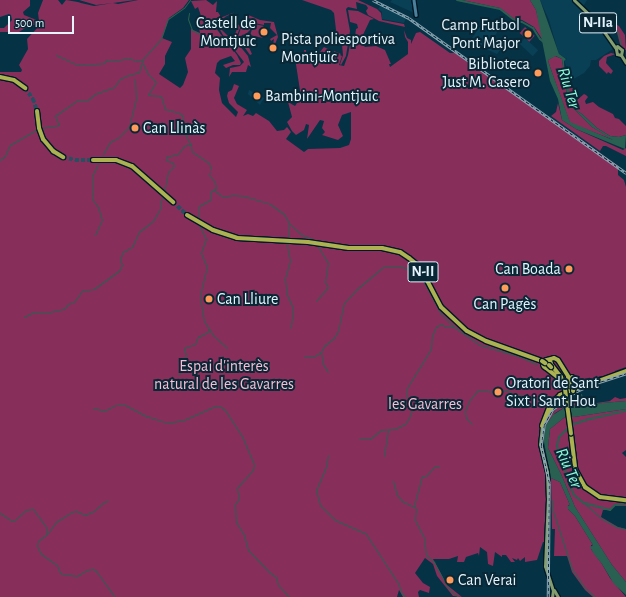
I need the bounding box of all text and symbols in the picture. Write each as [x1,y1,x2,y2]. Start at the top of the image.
scale bar [10,8,76,34]
road number: N-IIa [579,10,617,36]
place label: Castell de Montjuïc [196,13,256,51]
place label: Camp Futbol Pont Major [441,15,520,53]
text: 500 m [15,17,44,29]
marker: Castell de Montjuïc [259,27,269,37]
place label: Pista poliesportiva Montjuïc [281,29,395,67]
marker: Camp Futbol Pont Major [523,29,533,39]
marker: Pista poliesportiva Montjuïc [268,43,278,53]
place label: Biblioteca Just M. Casero [442,54,530,92]
water label: Riu Ter [553,65,585,111]
marker: Biblioteca Just M. Casero [533,68,543,78]
place label: Bambini-Montjuïc [265,86,378,106]
marker: Bambini-Montjuïc [252,91,262,101]
place label: Can Llinàs [143,118,205,138]
marker: Can Llinàs [130,123,140,133]
road number: N-II [407,259,439,285]
place label: Can Boada [495,259,561,279]
marker: Can Boada [564,264,574,274]
marker: Can Pagès [500,283,510,293]
place label: Can Lliure [217,289,278,309]
marker: Can Lliure [204,294,214,304]
place label: Can Pagès [474,294,536,314]
park label: Espai d'interès natural de les Gavarres [154,356,294,394]
place label: Oratori de Sant Sixt i Sant Hou [506,373,599,411]
marker: Oratori de Sant Sixt i Sant Hou [493,387,503,397]
park label: les Gavarres [388,394,462,414]
water label: Riu Ter [551,445,587,491]
place label: Can Verai [458,570,516,590]
marker: Can Verai [445,575,455,585]

